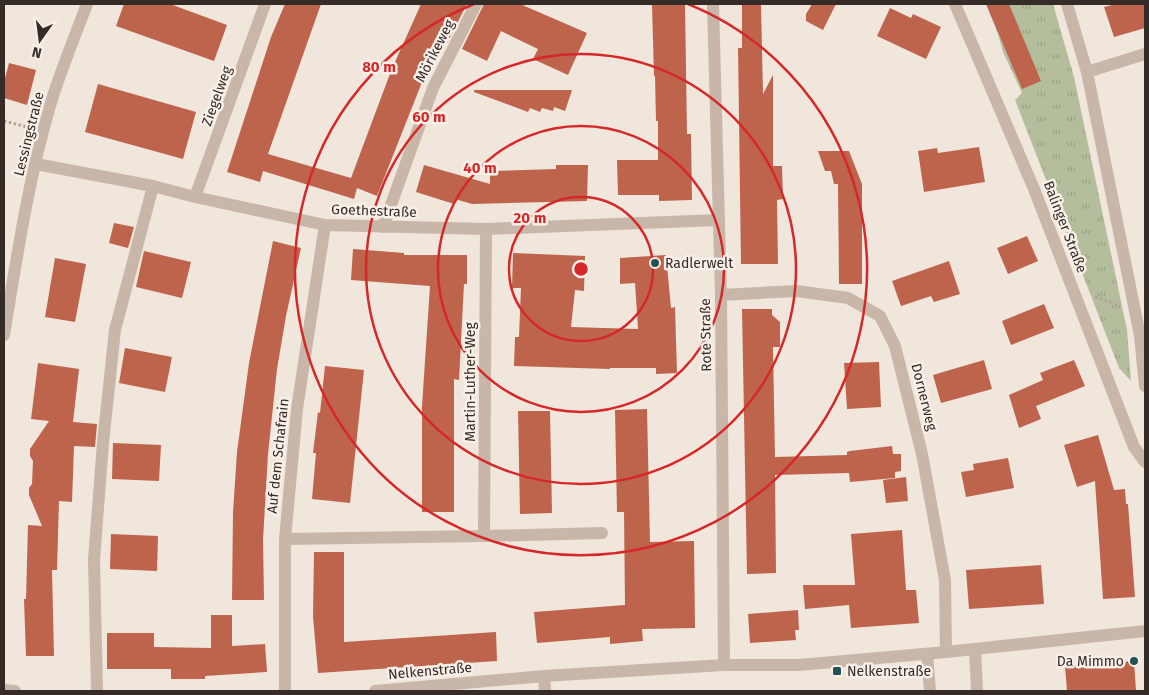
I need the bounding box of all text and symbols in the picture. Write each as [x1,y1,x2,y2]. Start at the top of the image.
north arrow [15,15,65,65]
street label: Mörikeweg [412,16,458,85]
text: N [30,43,44,62]
text: 80 m [362,58,396,76]
street label: Ziegelweg [198,63,236,128]
street label: Lessingstraße [10,90,48,178]
text: 60 m [412,108,446,126]
text: 40 m [463,159,497,177]
street label: Balinger Straße [1040,179,1090,275]
street label: Goethestraße [331,201,417,221]
text: 20 m [514,209,546,227]
place label: Radlerwelt [665,255,734,272]
marker: Radlerwelt [649,257,661,269]
centre of rings [572,260,590,278]
street label: Rote Straße [697,298,715,372]
street label: Martin-Luther-Weg [462,322,479,442]
street label: Dornerweg [907,362,941,433]
street label: Auf dem Schafrain [263,398,293,514]
place label: Da Mimmo [1057,653,1124,670]
marker: Da Mimmo [1128,655,1140,667]
street label: Nelkenstraße [387,659,473,683]
place label: Nelkenstraße [847,663,931,680]
marker: Nelkenstraße [831,665,843,677]

